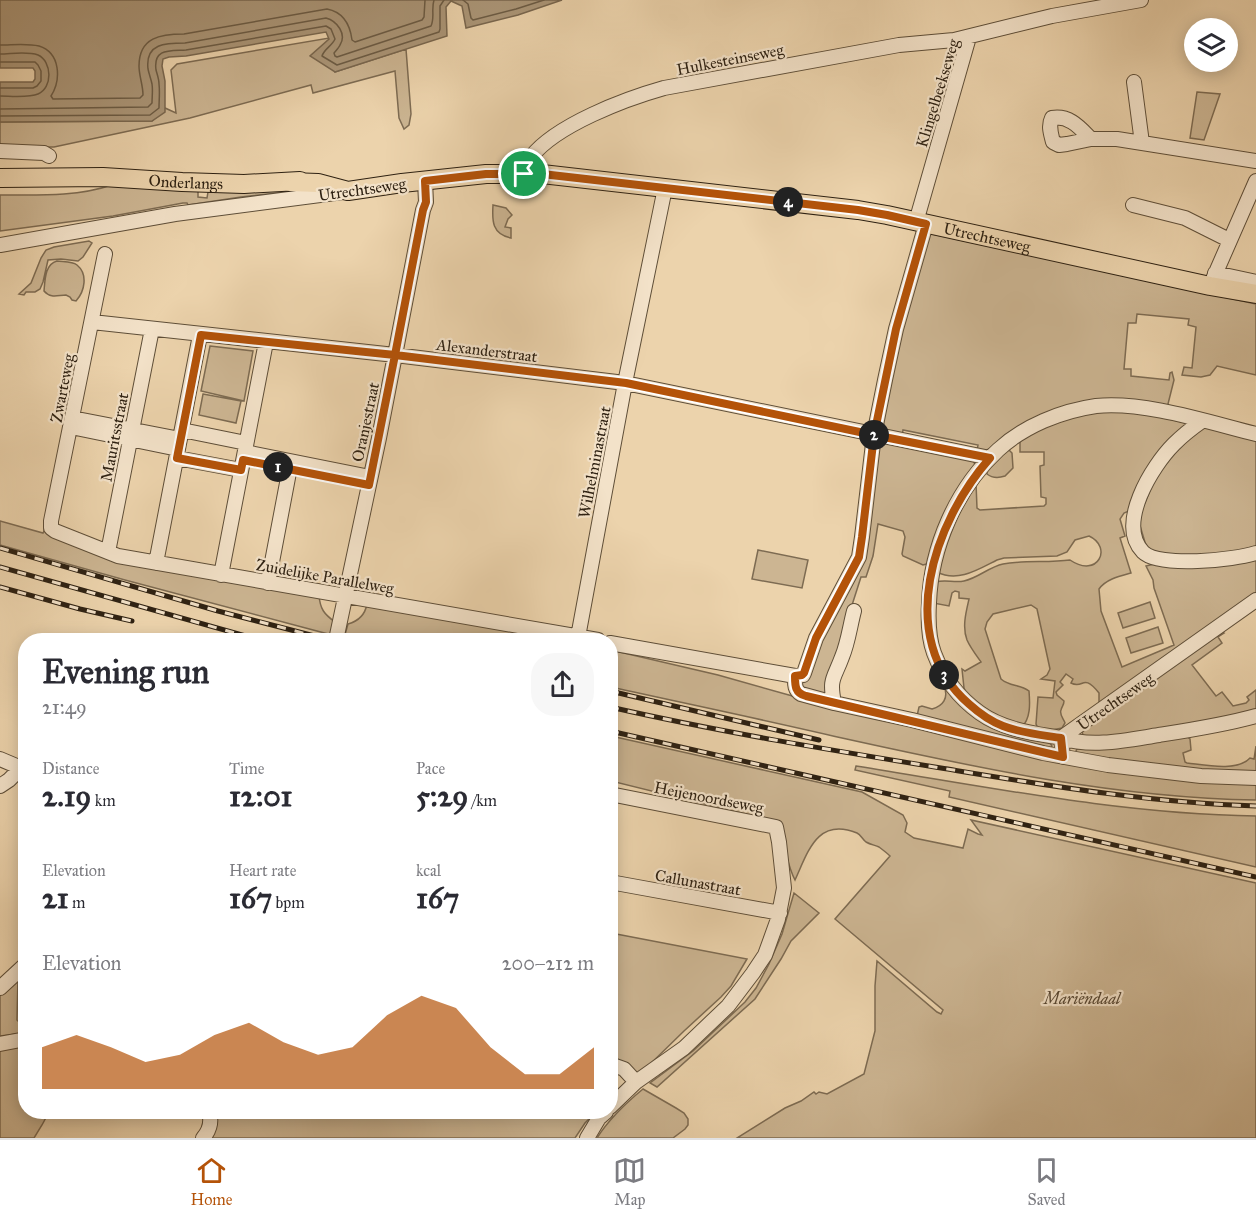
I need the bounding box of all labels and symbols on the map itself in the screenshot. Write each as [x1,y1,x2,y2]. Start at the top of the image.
street label: Klingelbeekseweg [912,36,964,150]
street label: Hulkesteinseweg [675,40,786,80]
pin [498,148,549,199]
street label: Onderlangs [148,171,224,194]
street label: Utrechtseweg [317,174,408,206]
pin: 4 [773,187,803,217]
street label: Utrechtseweg [942,219,1033,257]
street label: Alexanderstraat [434,335,539,366]
street label: Zwarteweg [47,352,80,424]
street label: Oranjestraat [348,380,383,464]
street label: Mauritsstraat [97,391,132,483]
street label: Wilhelminastraat [574,404,615,520]
pin: 2 [859,420,889,450]
pin: 1 [263,452,293,482]
street label: Zuidelijke Parallelweg [254,555,396,599]
pin: 3 [929,660,959,690]
street label: Utrechtseweg [1074,668,1158,735]
street label: Heijenoordseweg [652,778,766,819]
street label: Callunastraat [653,866,743,899]
park label: Mariëndaal [1042,989,1122,1008]

